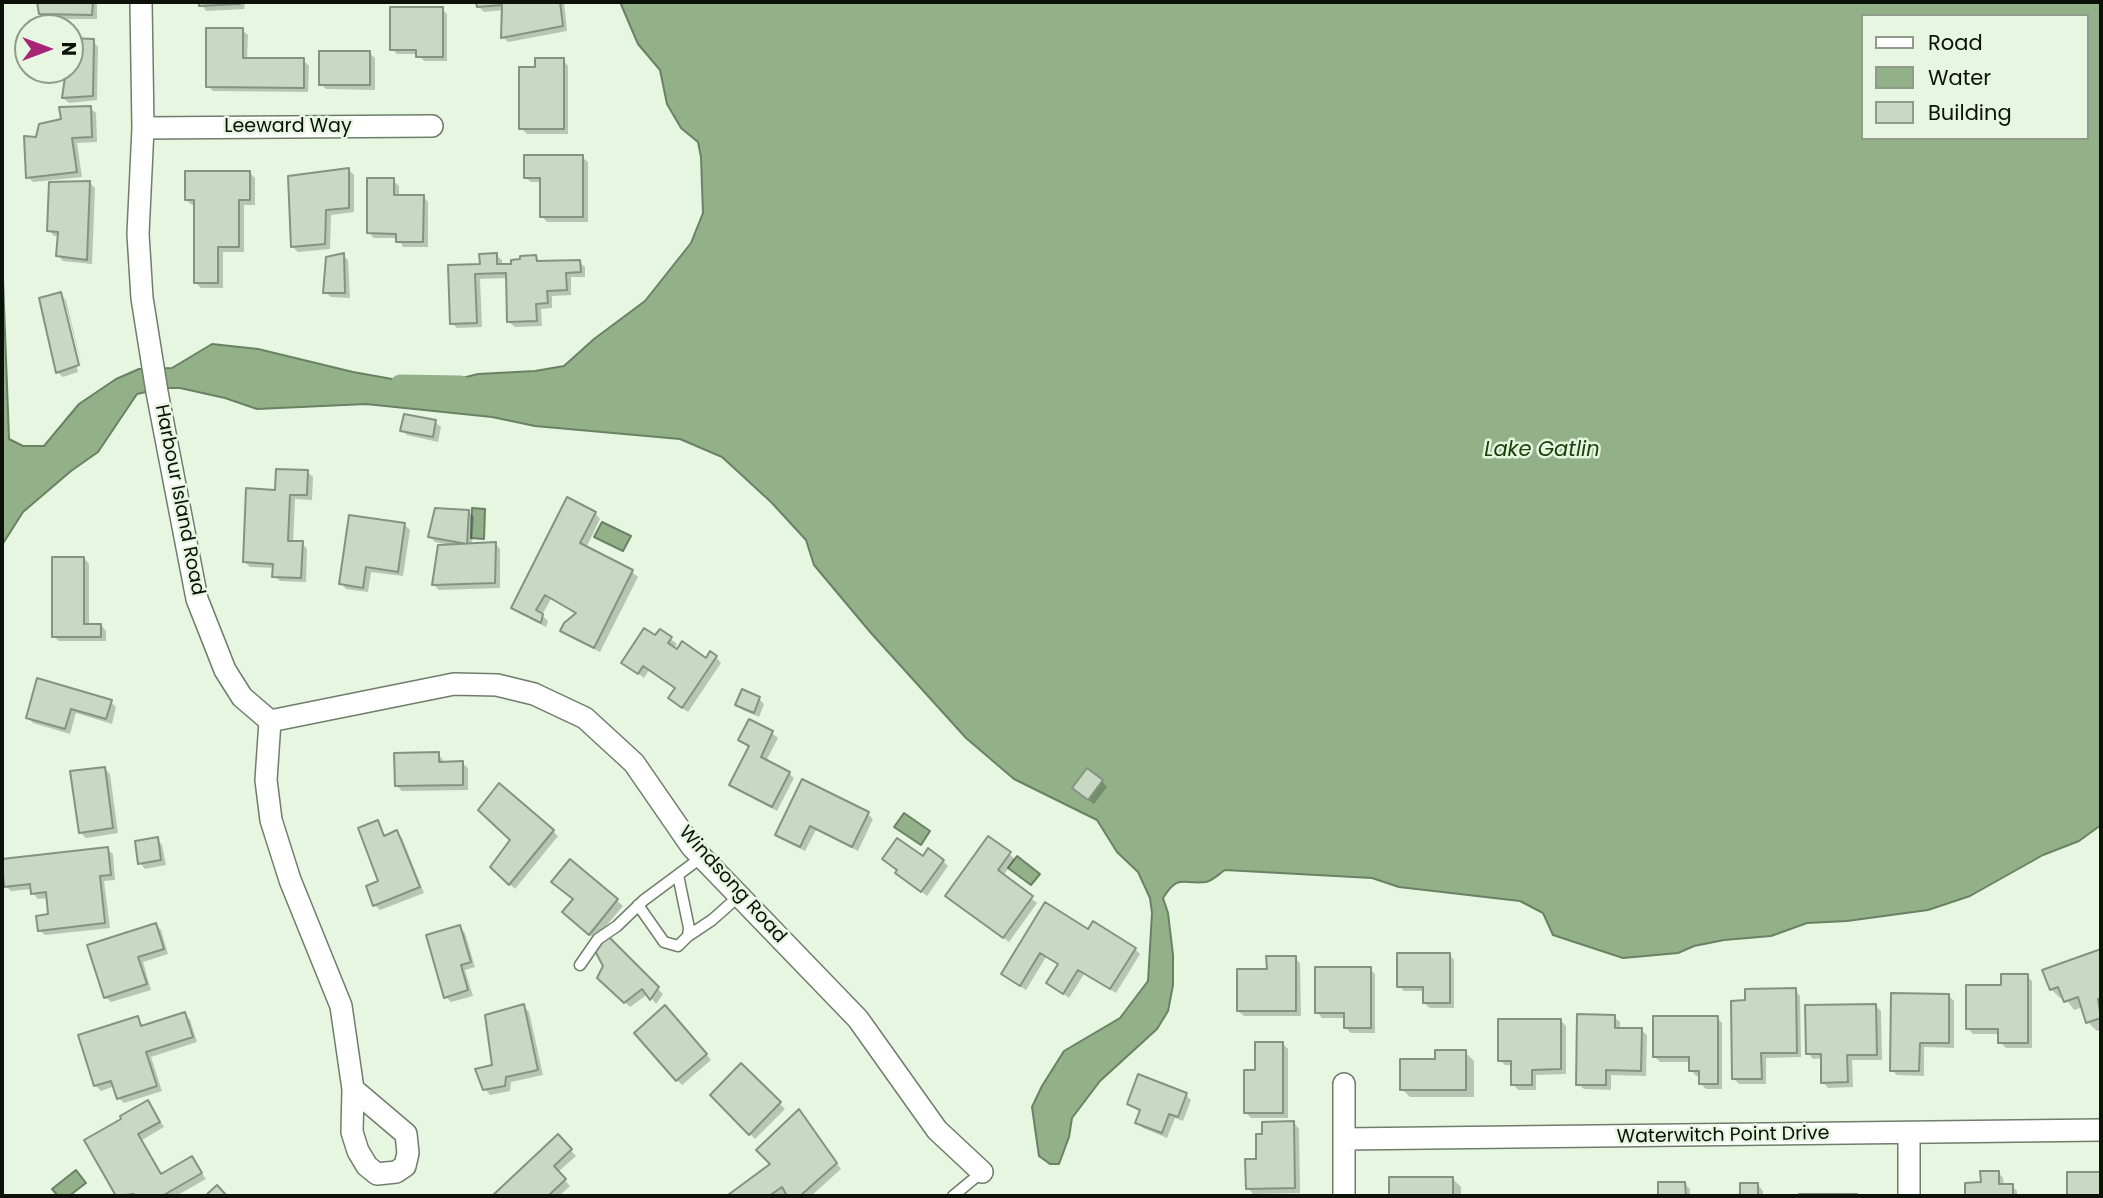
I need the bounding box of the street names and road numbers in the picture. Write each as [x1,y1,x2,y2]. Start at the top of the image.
street label: Leeward Way [224,116,352,138]
street label: Harbour Island Road [149,403,209,597]
street label: Windsong Road [673,822,791,948]
street label: Waterwitch Point Drive [1616,1123,1830,1149]

